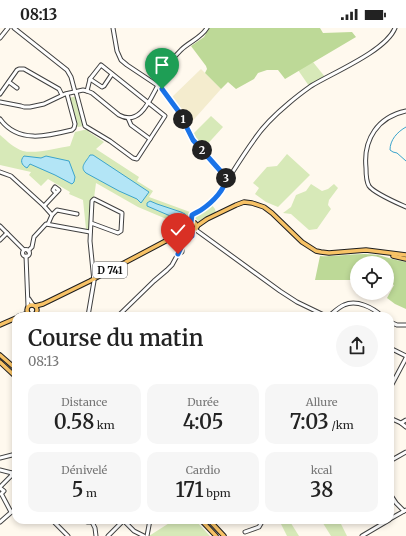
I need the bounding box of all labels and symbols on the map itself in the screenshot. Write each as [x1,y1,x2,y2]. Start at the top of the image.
pin [145,48,179,89]
pin: 1 [173,109,193,129]
pin: 2 [192,140,212,160]
pin: 3 [216,168,236,188]
pin [161,213,195,254]
road number: D 741 [93,262,127,278]

